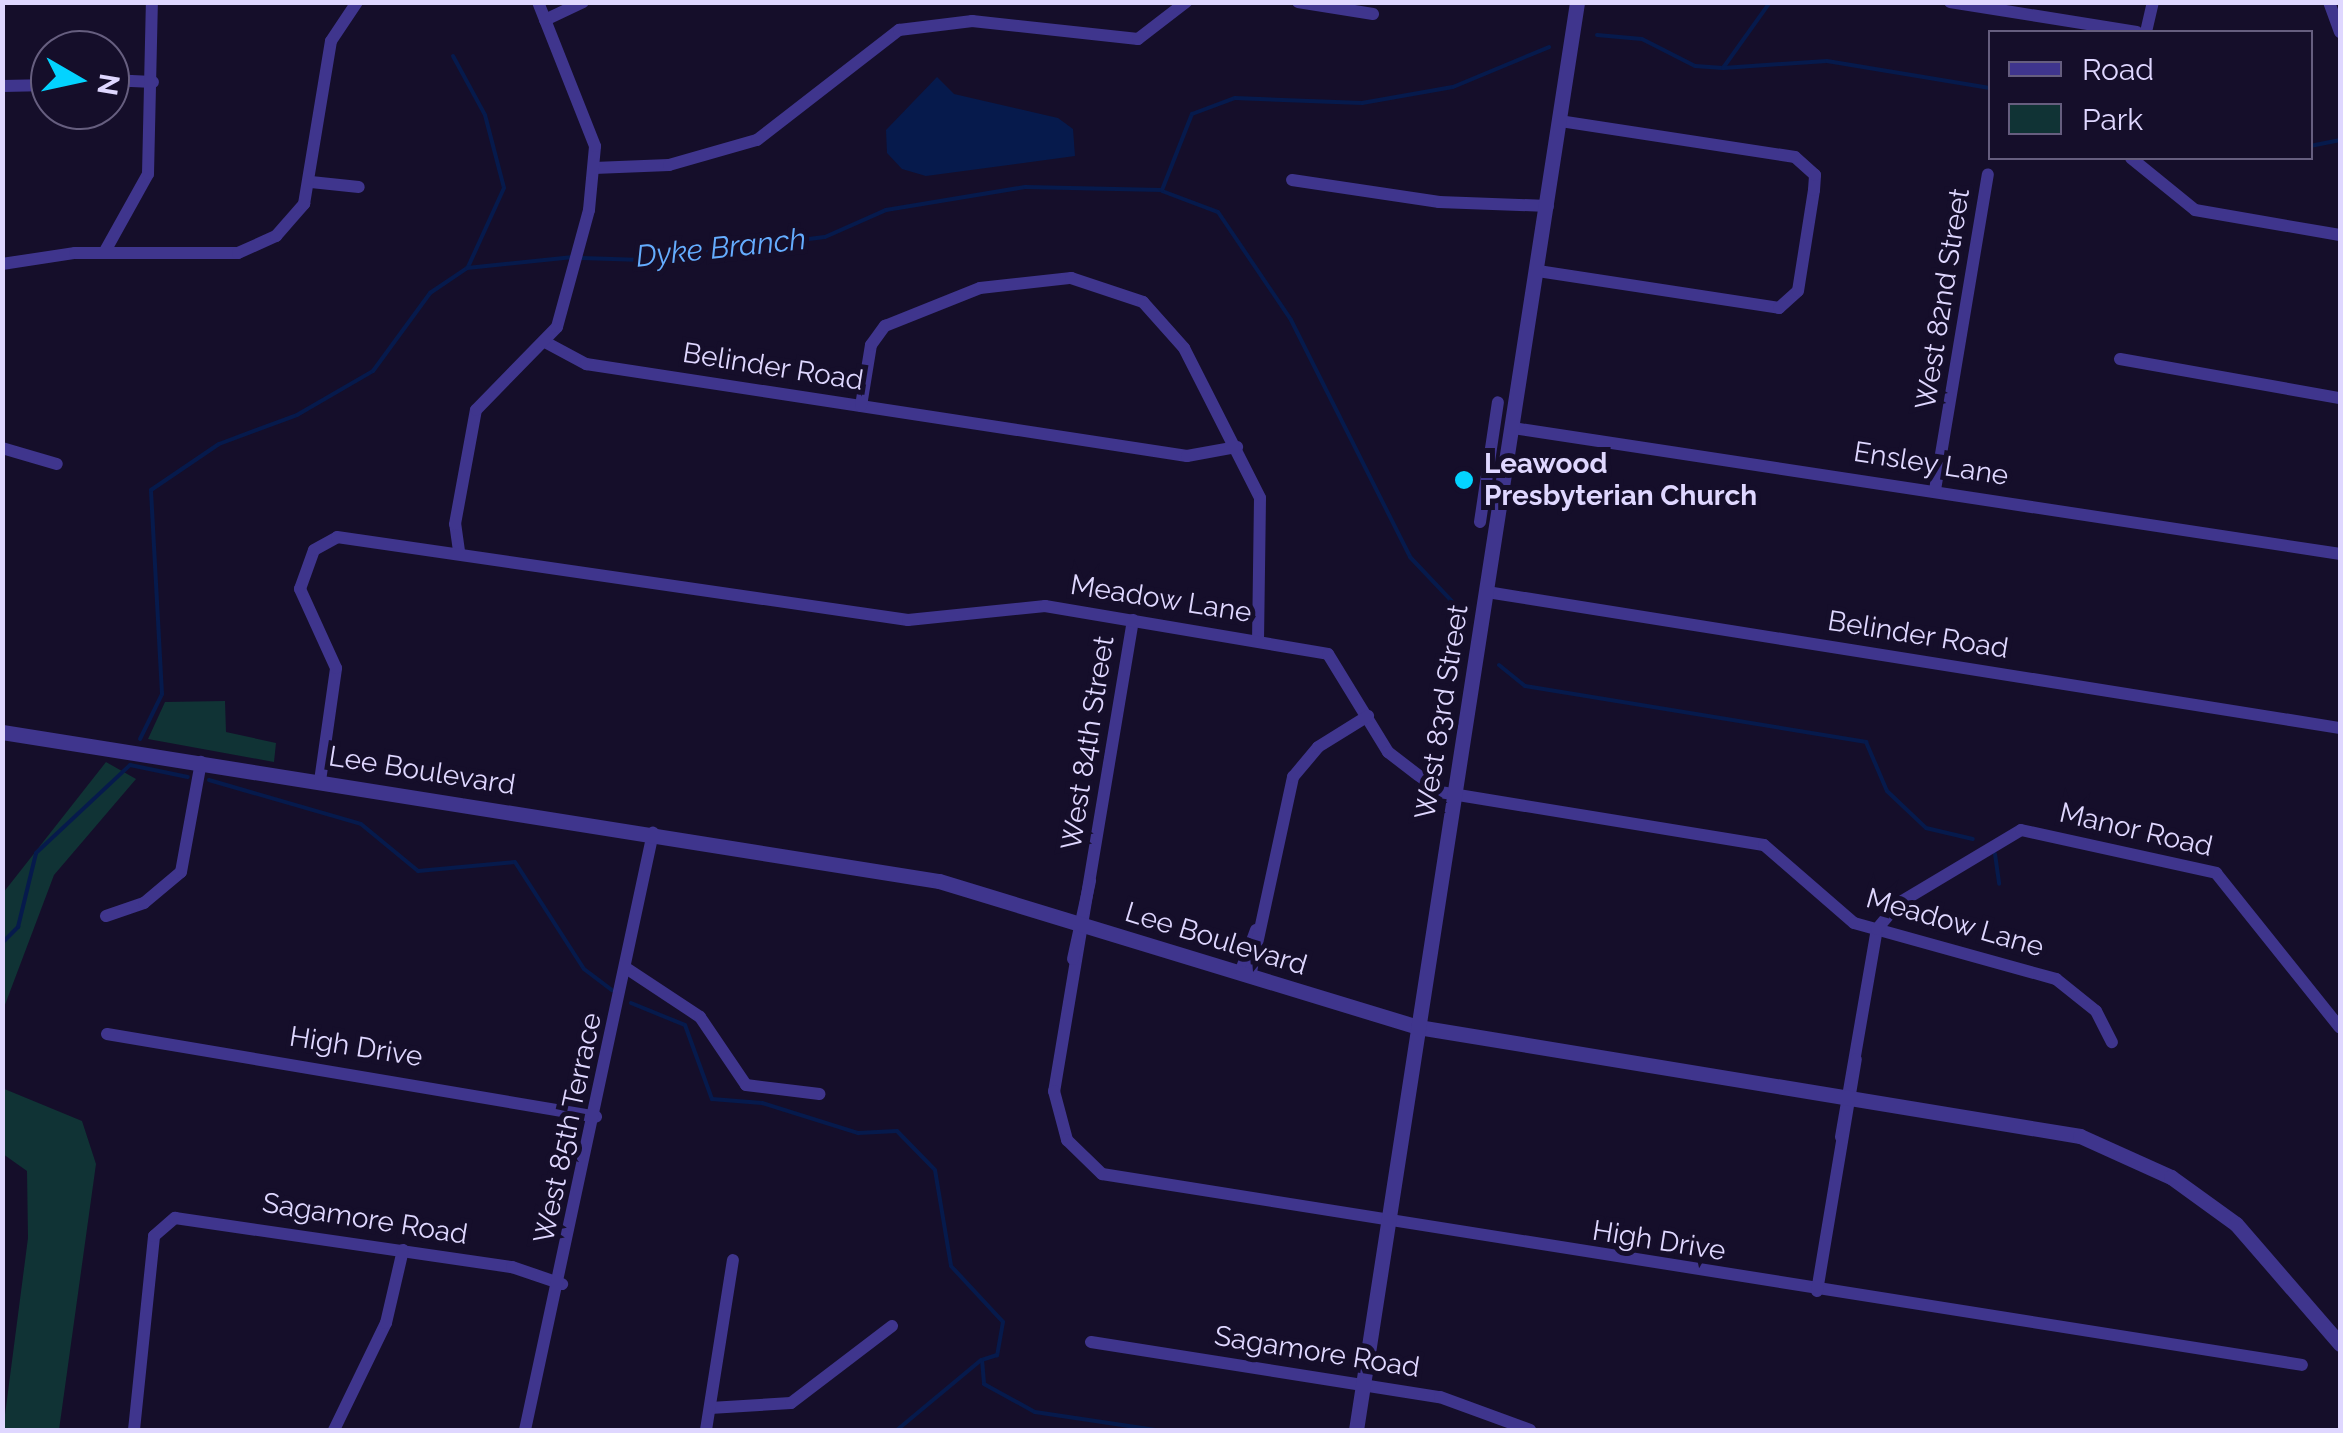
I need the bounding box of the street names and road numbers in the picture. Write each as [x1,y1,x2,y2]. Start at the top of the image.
street label: West 82nd Street [1909,186,1977,412]
street label: Belinder Road [680,336,866,398]
street label: Ensley Lane [1851,435,2011,493]
street label: Meadow Lane [1068,568,1254,630]
street label: West 83rd Street [1408,602,1476,822]
street label: Belinder Road [1825,604,2011,666]
street label: West 84th Street [1054,634,1122,852]
street label: Lee Boulevard [326,740,518,802]
street label: Manor Road [2056,796,2216,864]
street label: Meadow Lane [1862,882,2048,964]
street label: Lee Boulevard [1121,895,1311,983]
street label: West 85th Terrace [527,1009,609,1247]
street label: High Drive [287,1020,425,1074]
street label: Sagamore Road [260,1186,470,1252]
street label: High Drive [1590,1214,1728,1268]
street label: Sagamore Road [1212,1319,1422,1385]

